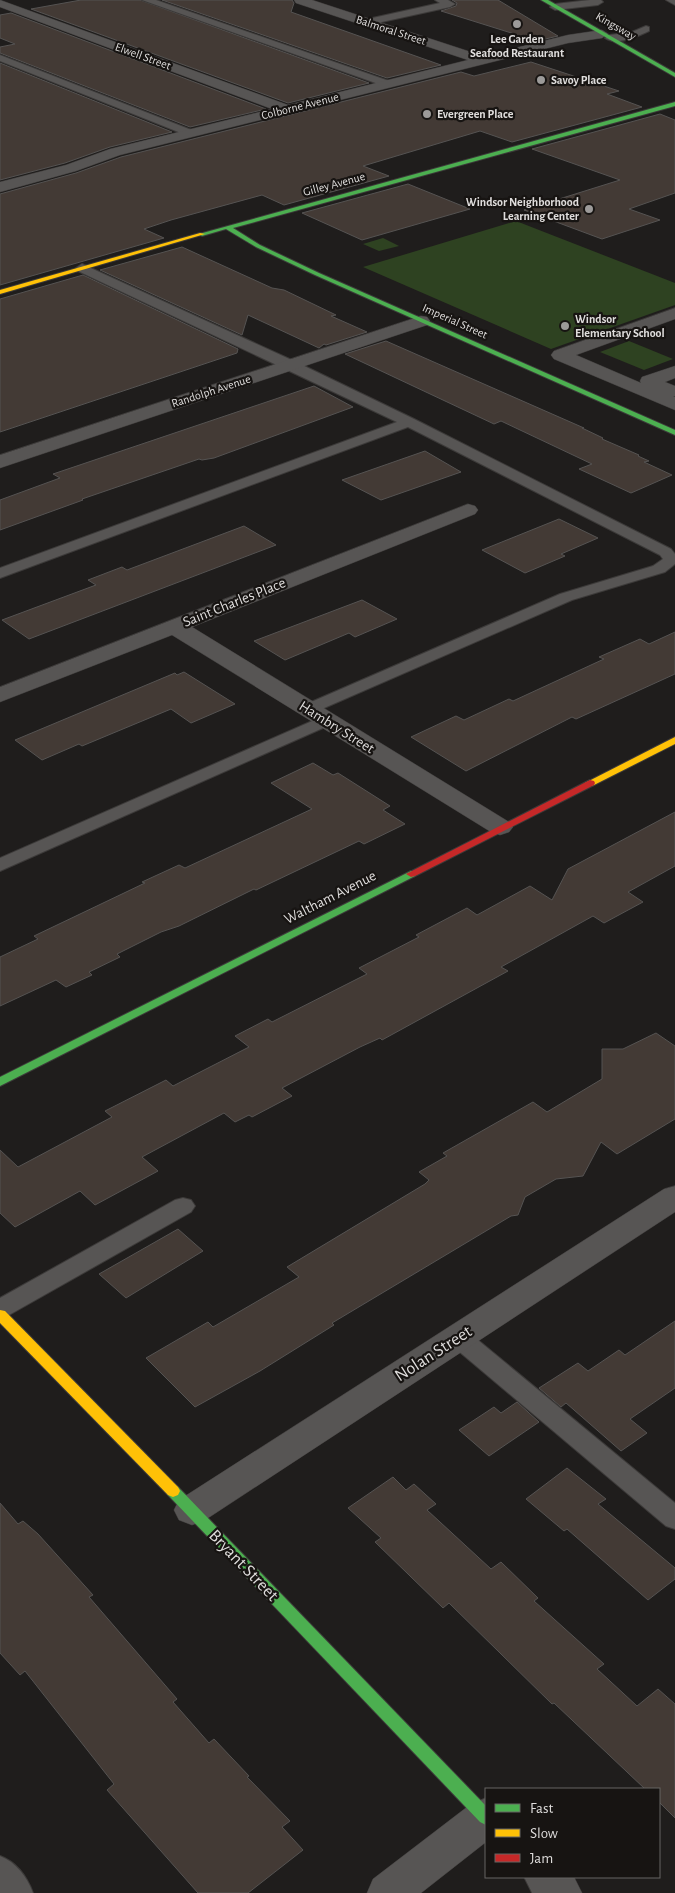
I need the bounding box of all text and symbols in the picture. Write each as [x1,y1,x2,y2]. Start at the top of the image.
street label: Kingsway [593,10,638,43]
street label: Balmoral Street [355,13,428,47]
marker: Lee Garden Seafood Restaurant [511,18,523,30]
place label: Lee Garden Seafood Restaurant [470,33,564,59]
street label: Elwell Street [114,40,173,72]
marker: Savoy Place [535,74,547,86]
place label: Savoy Place [551,74,607,87]
street label: Colborne Avenue [260,91,340,121]
marker: Evergreen Place [421,108,433,120]
place label: Evergreen Place [437,108,514,120]
street label: Gilley Avenue [302,170,367,199]
place label: Windsor Neighborhood Learning Center [466,196,580,222]
marker: Windsor Neighborhood Learning Center [583,203,595,215]
street label: Imperial Street [421,301,490,341]
place label: Windsor Elementary School [575,313,665,340]
marker: Windsor Elementary School [559,320,571,332]
street label: Randolph Avenue [170,373,252,409]
street label: Saint Charles Place [181,575,288,630]
street label: Hambry Street [296,698,377,757]
street label: Waltham Avenue [282,868,379,927]
street label: Nolan Street [392,1322,476,1385]
street label: Bryant Street [205,1527,282,1605]
legend [485,1788,660,1878]
text: Fast [530,1801,554,1816]
text: Slow [530,1826,558,1841]
text: Jam [530,1851,553,1866]

